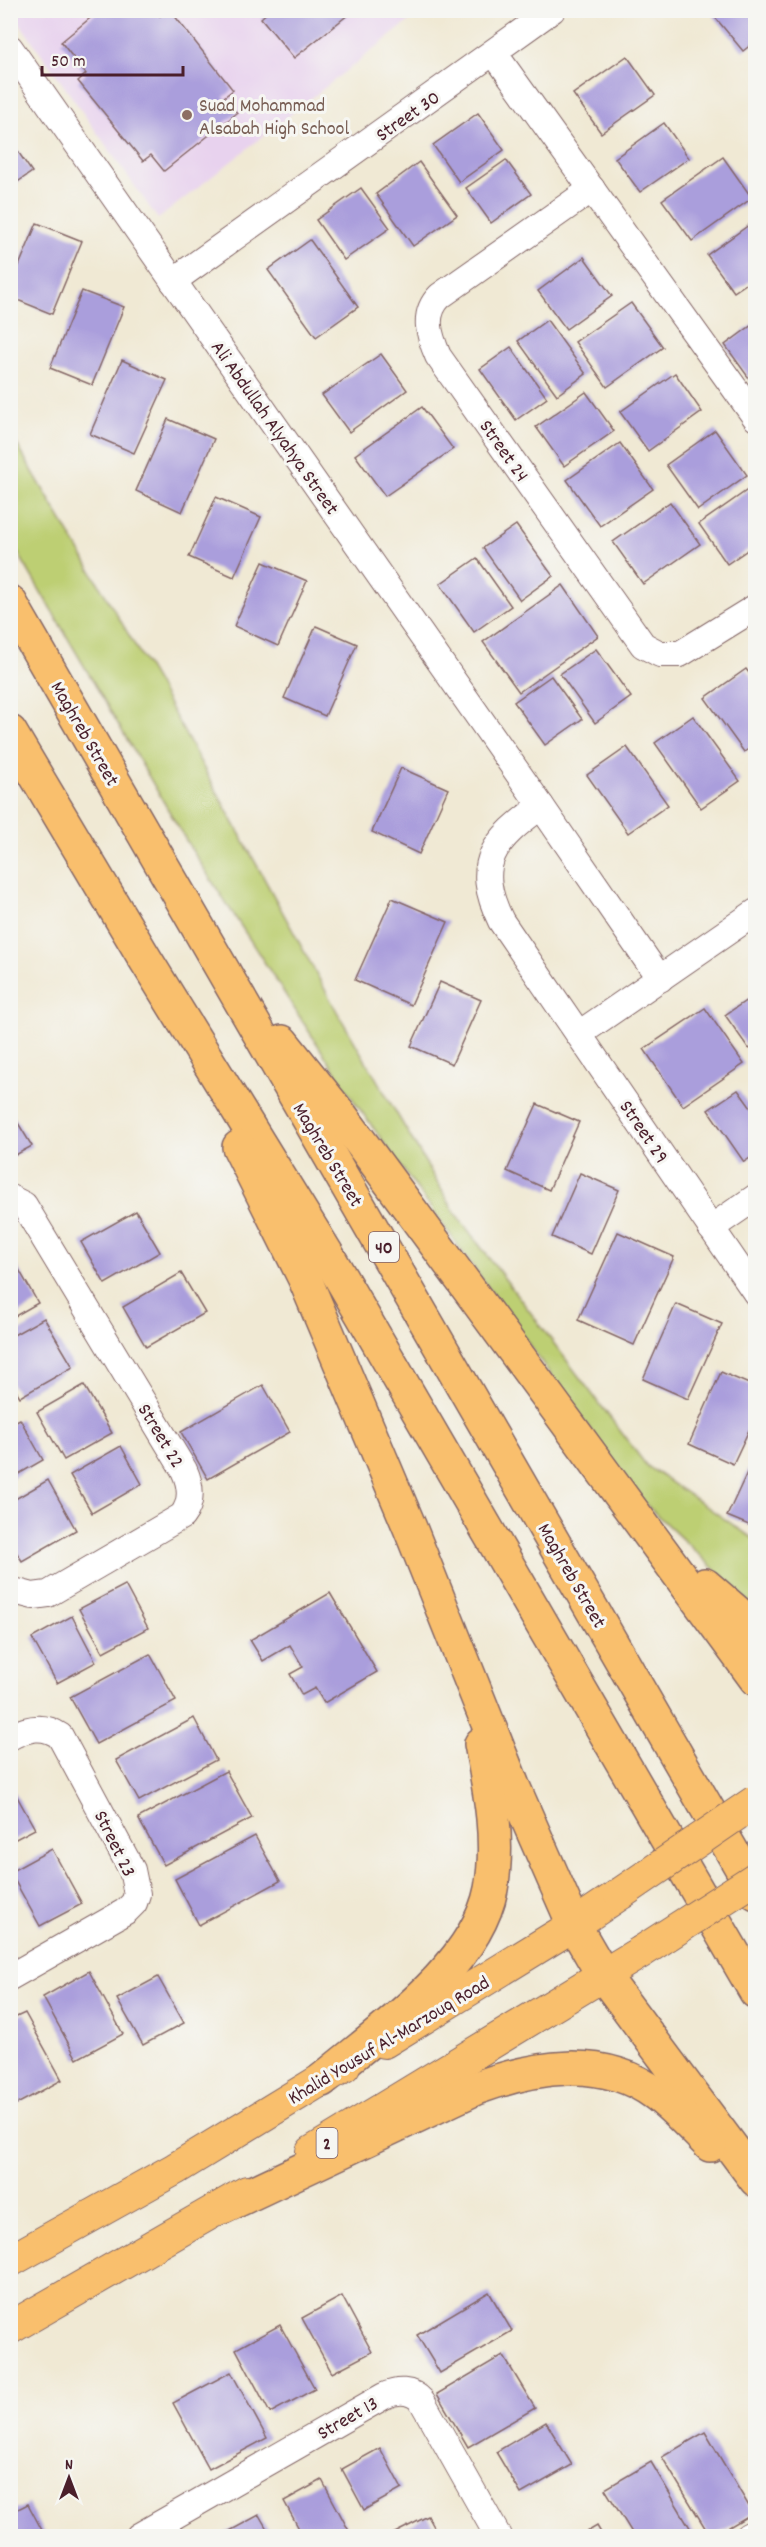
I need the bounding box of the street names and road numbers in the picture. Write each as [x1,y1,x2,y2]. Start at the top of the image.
street label: Street 30 [371,85,447,150]
street label: Ali Abdullah Alyahya Street [203,336,344,522]
street label: Street 24 [471,415,534,489]
street label: Maghreb Street [42,677,125,792]
street label: Street 29 [611,1095,674,1170]
street label: Maghreb Street [284,1098,369,1213]
road number: 40 [369,1232,399,1262]
street label: Street 22 [129,1399,190,1474]
street label: Maghreb Street [529,1519,612,1634]
street label: Street 23 [85,1806,141,1882]
street label: Khalid Yousuf Al-Marzouq Road [283,1970,496,2113]
road number: 2 [316,2128,338,2158]
street label: Street 13 [313,2391,384,2448]

